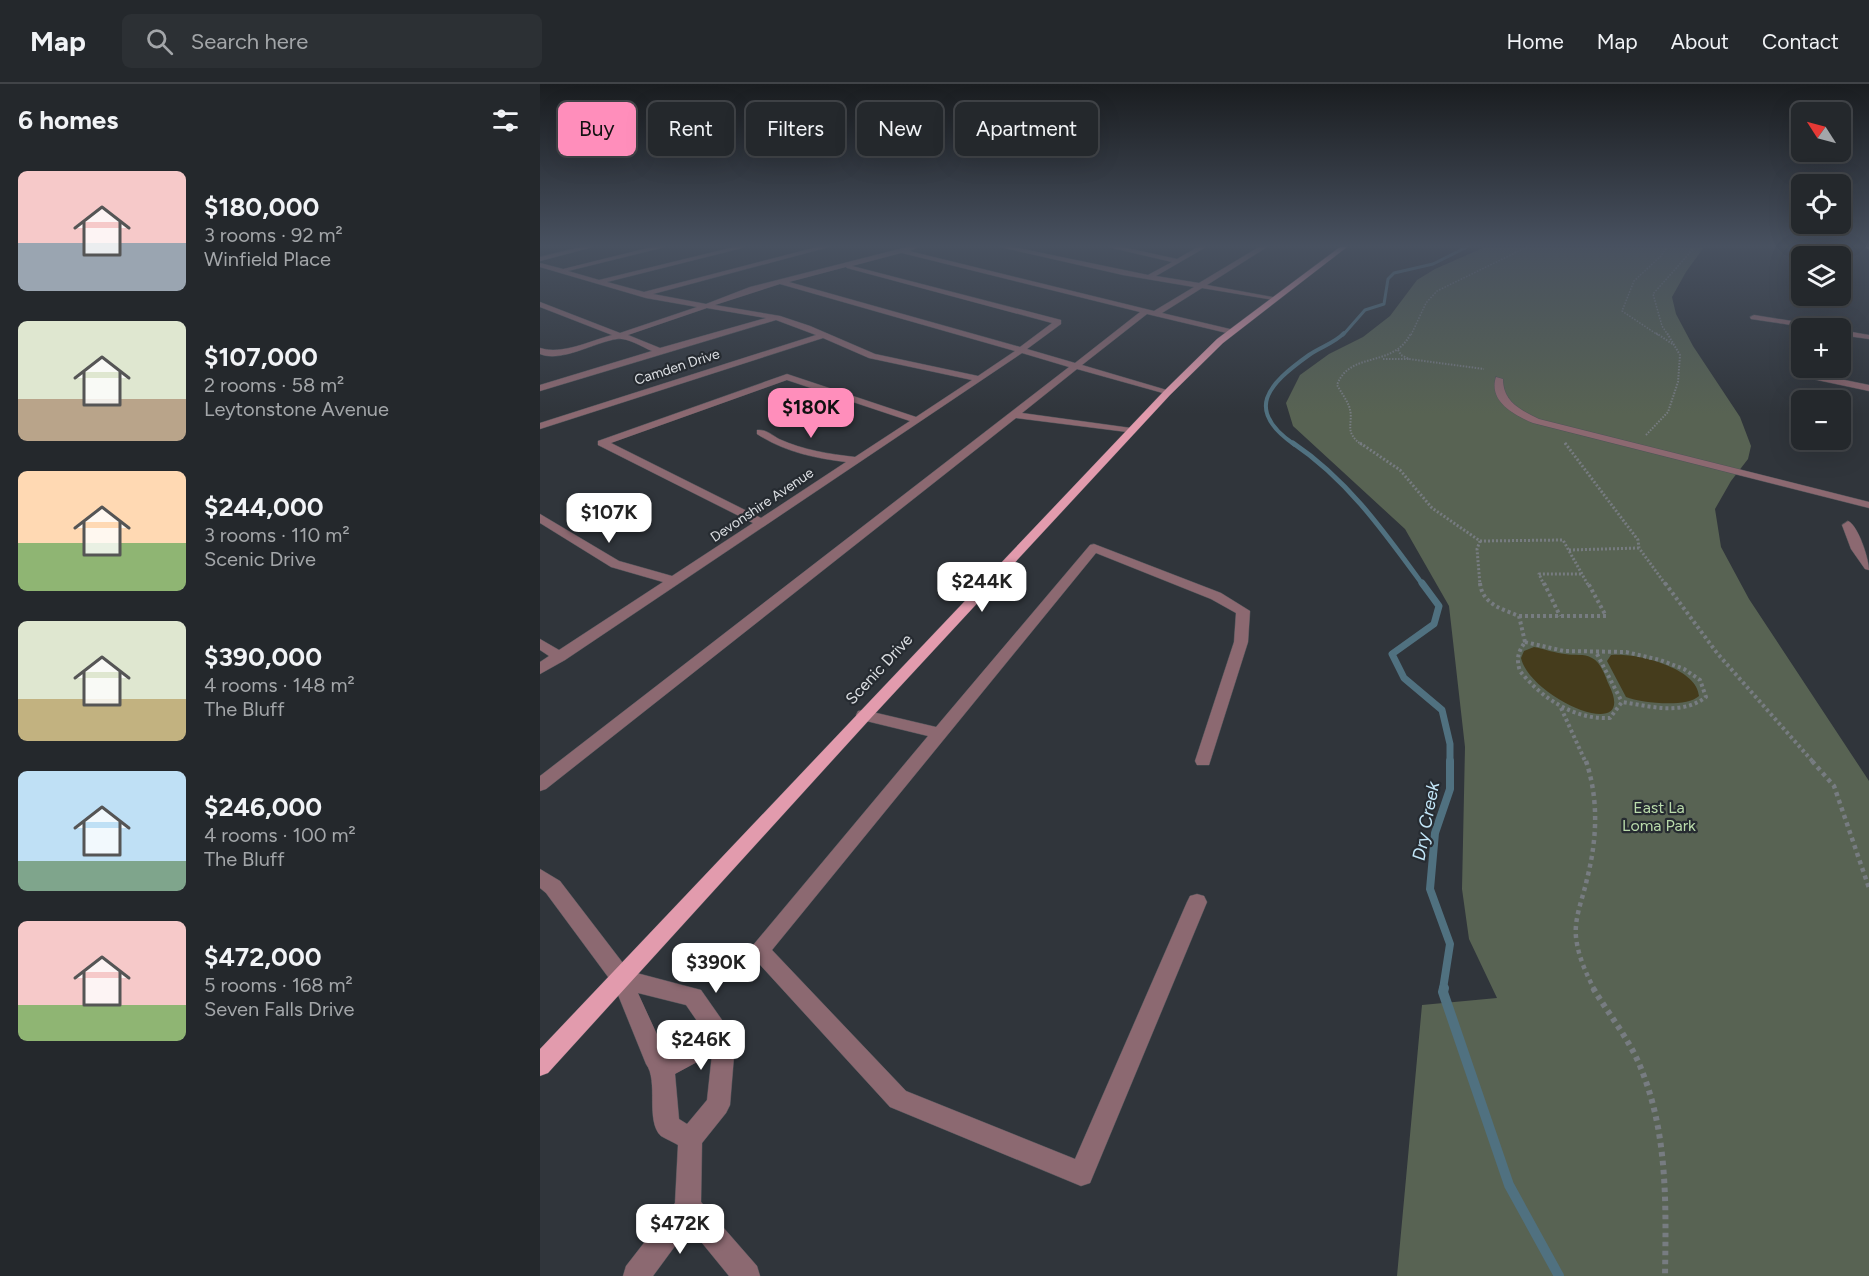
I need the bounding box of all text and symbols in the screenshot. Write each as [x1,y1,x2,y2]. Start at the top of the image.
search box [122,14,542,68]
text: Map [30,24,86,58]
icon: search [143,25,176,58]
text: Search here [191,28,308,55]
text: Home [1507,29,1564,54]
text: Map [1597,29,1638,54]
text: About [1671,29,1729,54]
text: Contact [1762,29,1839,54]
chip: Buy [558,102,636,156]
chip: Rent [648,102,734,156]
chip: Filters [746,102,845,156]
chip: New [857,102,943,156]
chip: Apartment [955,102,1098,156]
north arrow [1791,102,1851,162]
map controls [1791,102,1851,450]
text: 6 homes [18,104,118,136]
icon: filters [489,104,522,137]
button: locate [1791,174,1851,234]
text: $180,000 [204,191,319,223]
icon: home [66,195,138,267]
text: 3 rooms · 92 m² [204,223,343,247]
button: layers [1791,246,1851,306]
text: Winfield Place [204,247,331,271]
button: + [1791,318,1851,378]
text: $107,000 [204,341,318,373]
icon: home [66,345,138,417]
street label: Camden Drive [632,345,722,389]
text: 2 rooms · 58 m² [204,373,344,397]
pin: $180K [769,388,853,439]
button: − [1791,390,1851,450]
text: $180K [782,395,840,419]
text: Leytonstone Avenue [204,397,389,421]
street label: Devonshire Avenue [707,464,817,546]
text: $244,000 [204,491,324,523]
pin: $107K [567,493,651,544]
icon: home [66,495,138,567]
text: $107K [581,500,637,524]
text: 3 rooms · 110 m² [204,523,350,547]
text: Scenic Drive [204,547,316,571]
pin: $244K [940,562,1024,613]
text: $244K [951,569,1013,593]
street label: Scenic Drive [842,630,917,708]
text: $390,000 [204,641,322,673]
icon: home [66,645,138,717]
text: 4 rooms · 148 m² [204,673,355,697]
text: The Bluff [204,697,285,721]
water label: Dry Creek [1408,778,1445,862]
text: $246,000 [204,791,322,823]
icon: home [66,795,138,867]
park label: East La Loma Park [1622,798,1696,835]
text: 4 rooms · 100 m² [204,823,356,847]
text: The Bluff [204,847,285,871]
text: $472,000 [204,941,322,973]
pin: $390K [674,943,758,994]
icon: home [66,945,138,1017]
text: $390K [686,950,746,974]
text: 5 rooms · 168 m² [204,973,353,997]
text: Seven Falls Drive [204,997,354,1021]
pin: $246K [659,1020,743,1071]
text: $246K [671,1027,731,1051]
pin: $472K [638,1204,722,1255]
text: $472K [650,1211,710,1235]

